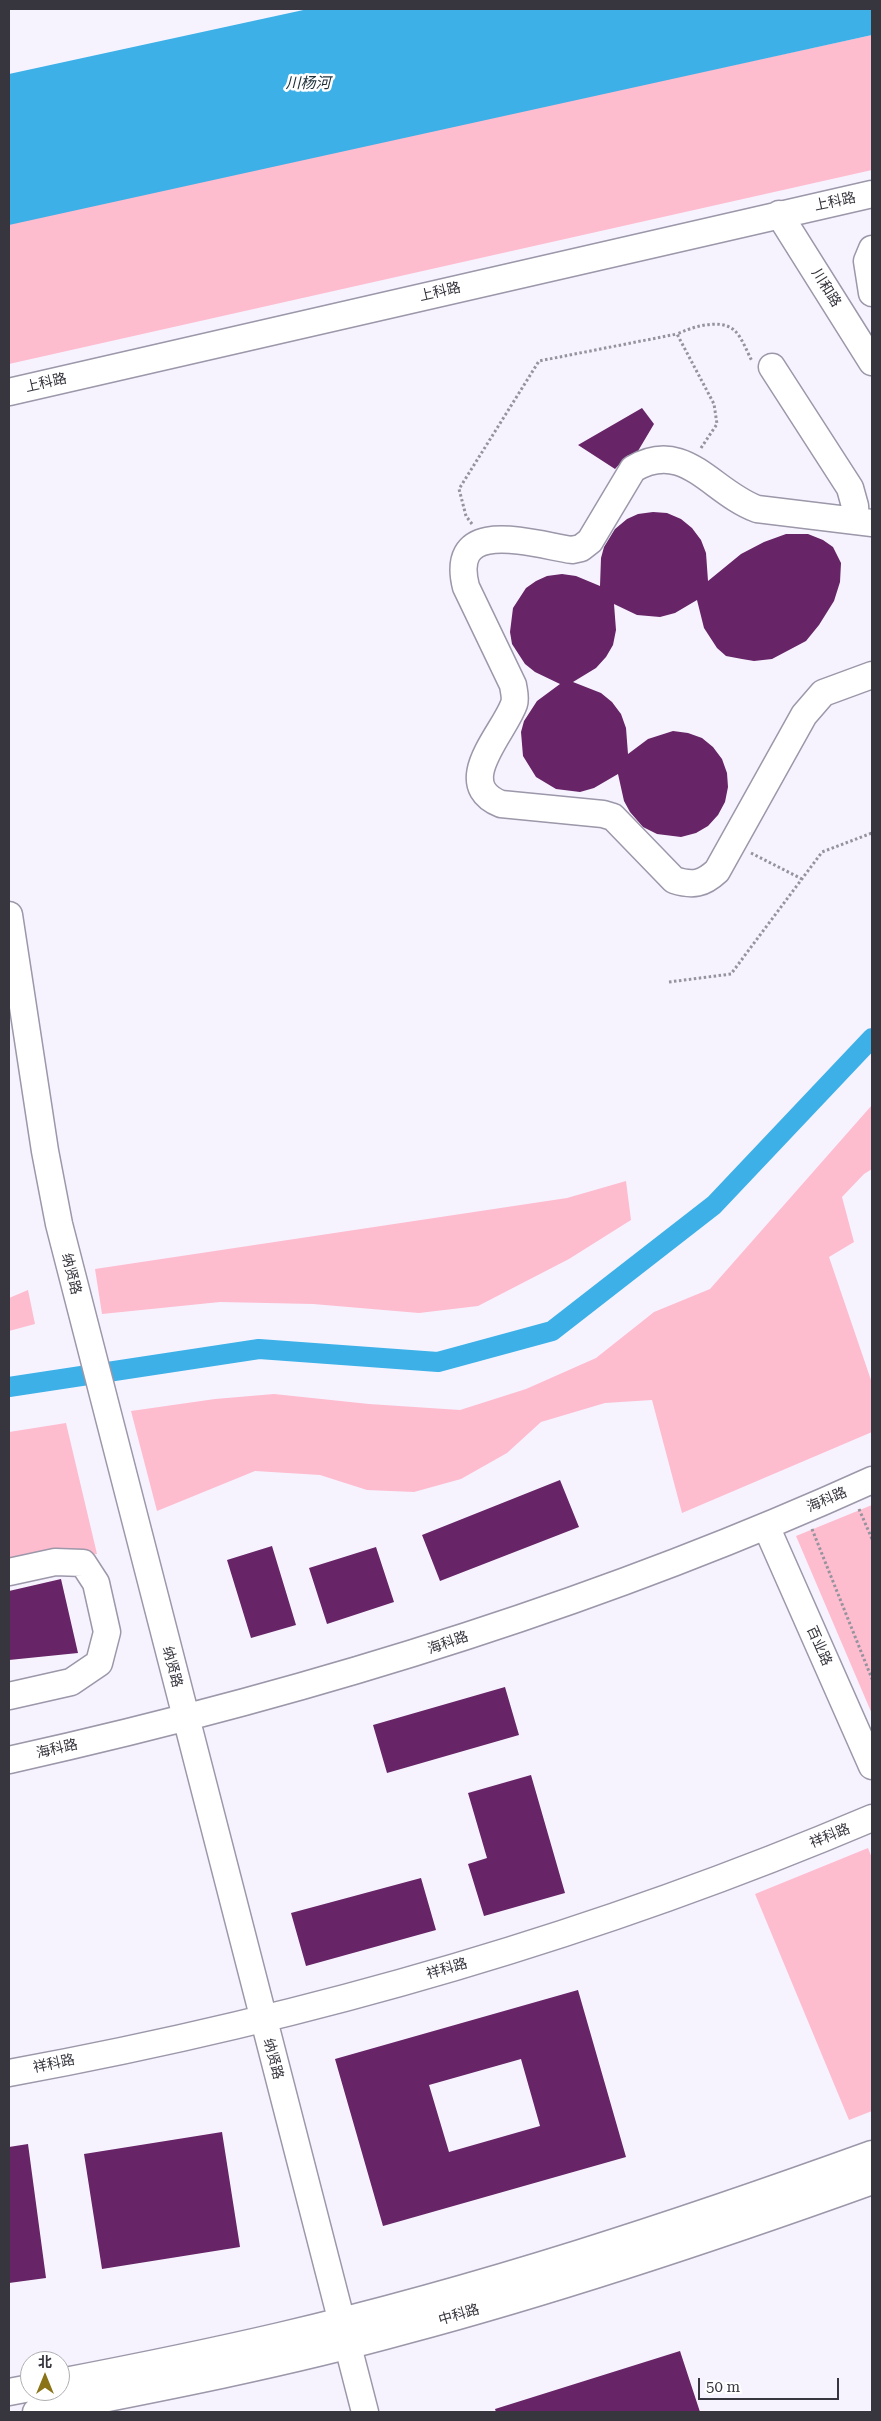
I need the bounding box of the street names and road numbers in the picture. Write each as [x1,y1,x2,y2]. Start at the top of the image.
street label: 上科路 [813,189,857,215]
street label: 川和路 [808,266,844,310]
street label: 上科路 [418,279,462,305]
street label: 上科路 [24,370,68,396]
street label: 纳贤路 [58,1252,84,1296]
street label: 海科路 [804,1484,850,1516]
street label: 百业路 [803,1623,835,1669]
street label: 海科路 [425,1628,471,1658]
street label: 纳贤路 [158,1645,186,1689]
street label: 海科路 [35,1736,79,1762]
street label: 祥科路 [807,1820,853,1852]
street label: 祥科路 [424,1955,470,1983]
street label: 纳贤路 [259,2037,287,2081]
street label: 祥科路 [32,2051,76,2077]
street label: 中科路 [436,2301,482,2329]

